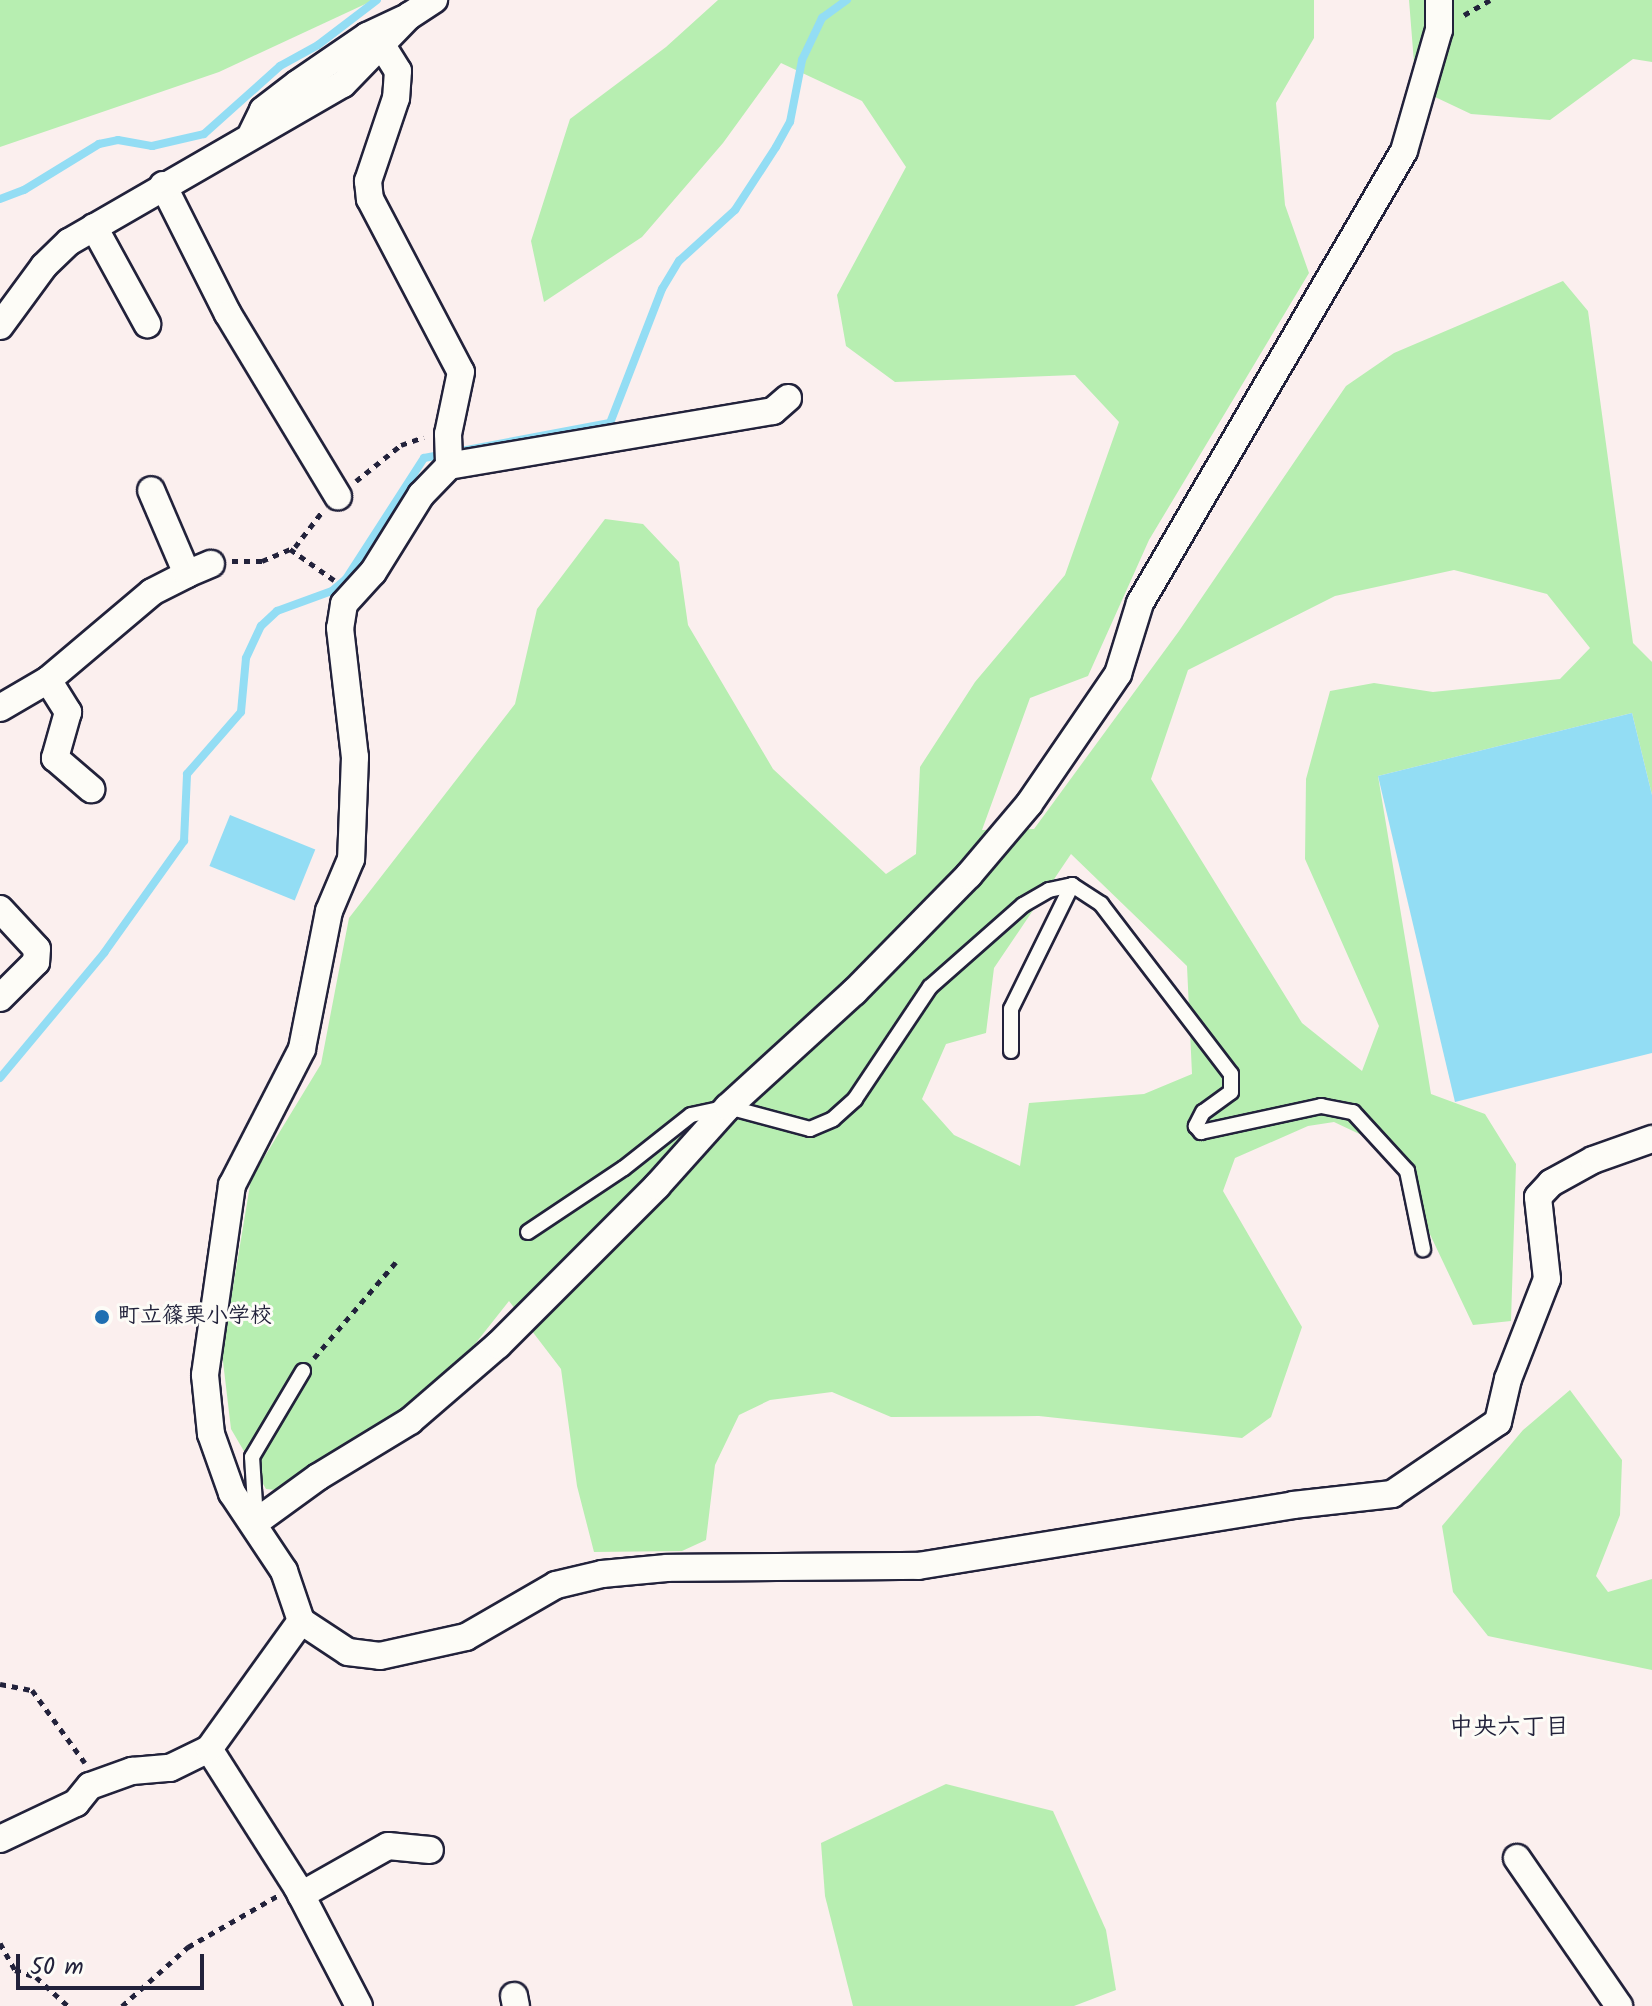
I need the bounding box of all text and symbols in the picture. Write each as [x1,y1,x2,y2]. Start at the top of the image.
place label: 町立篠栗小学校 [118,1304,272,1330]
marker: 町立篠栗小学校 [93,1308,111,1326]
district label: 中央六丁目 [1449,1714,1569,1742]
scale bar [20,1938,208,1988]
text: 50 m [30,1948,84,1987]

